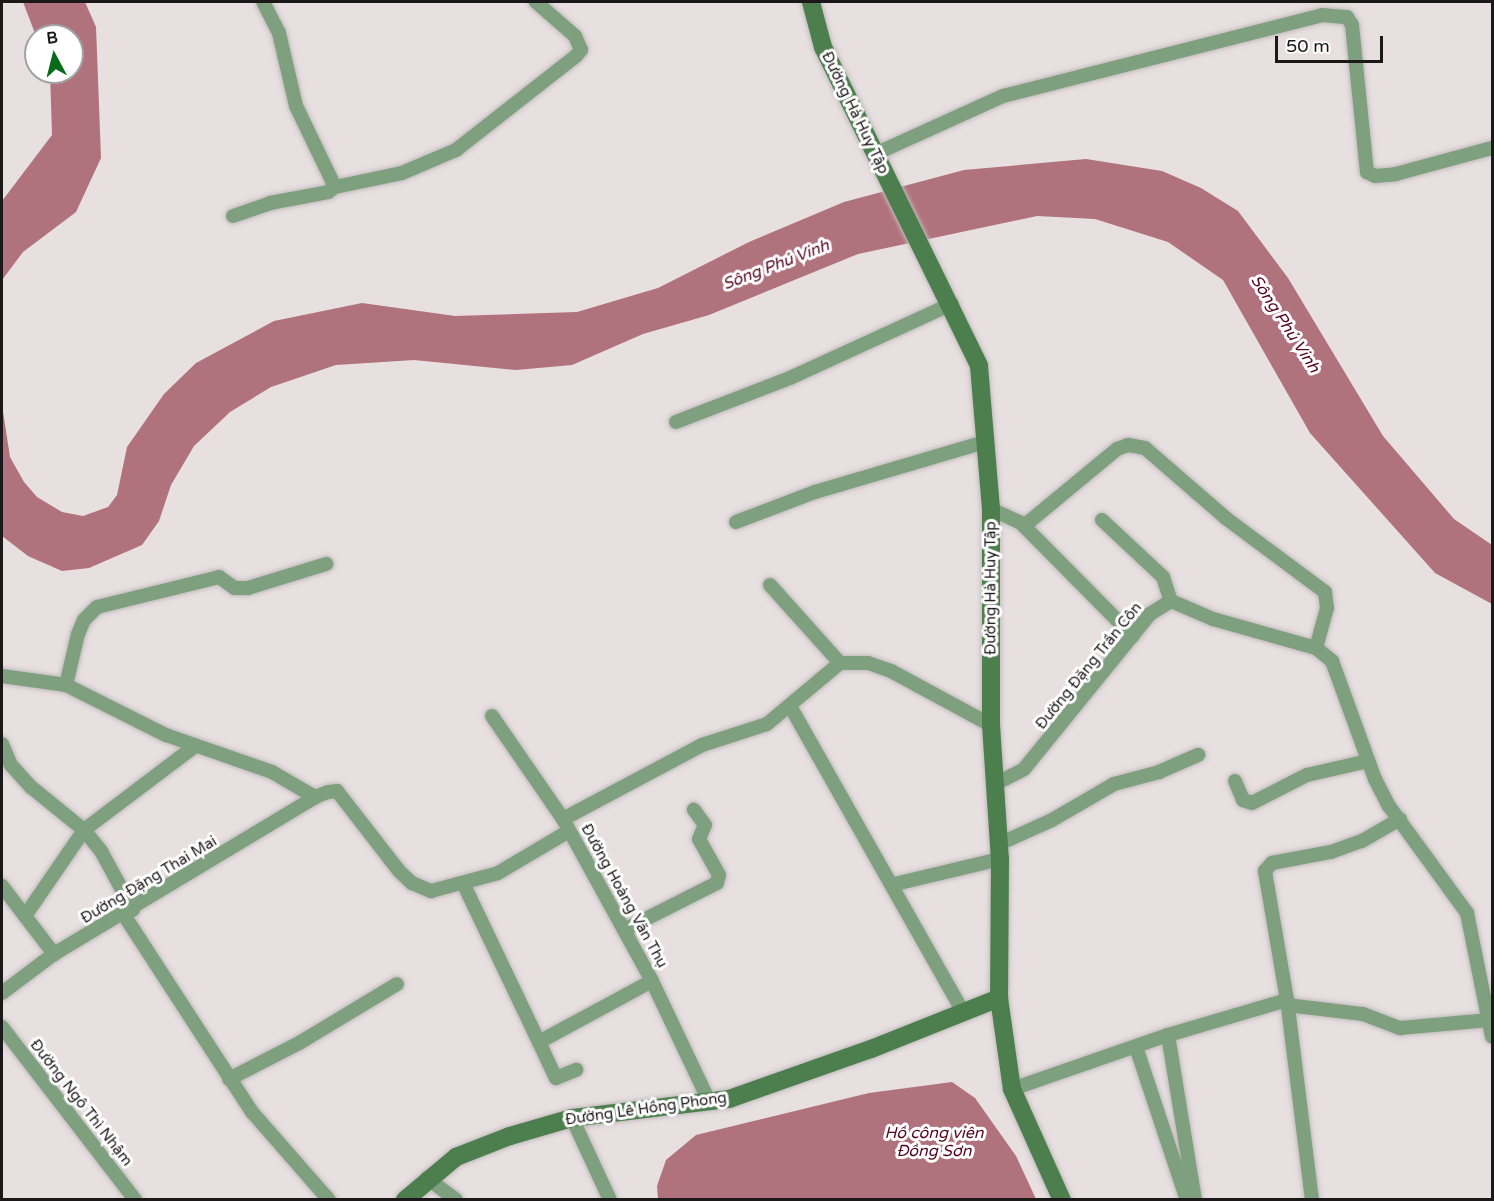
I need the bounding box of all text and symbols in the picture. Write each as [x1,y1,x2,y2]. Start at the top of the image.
north arrow [24,24,84,84]
scale bar [1278,24,1386,62]
text: B [45,28,59,49]
text: 50 m [1286,35,1330,57]
street label: Đường Hà Huy Tập [818,49,892,177]
water label: Sông Phú Vinh [720,236,832,294]
water label: Sông Phú Vinh [1246,272,1324,376]
street label: Đường Hà Huy Tập [982,521,1000,655]
street label: Đường Đặng Trần Côn [1032,599,1146,733]
street label: Đường Hoàng Văn Thụ [577,821,671,971]
street label: Đường Đặng Thai Mai [78,832,220,928]
street label: Đường Ngô Thì Nhậm [26,1036,136,1170]
street label: Đường Lê Hồng Phong [564,1089,728,1129]
water label: Hồ công viên Đồng Sơn [884,1123,984,1161]

